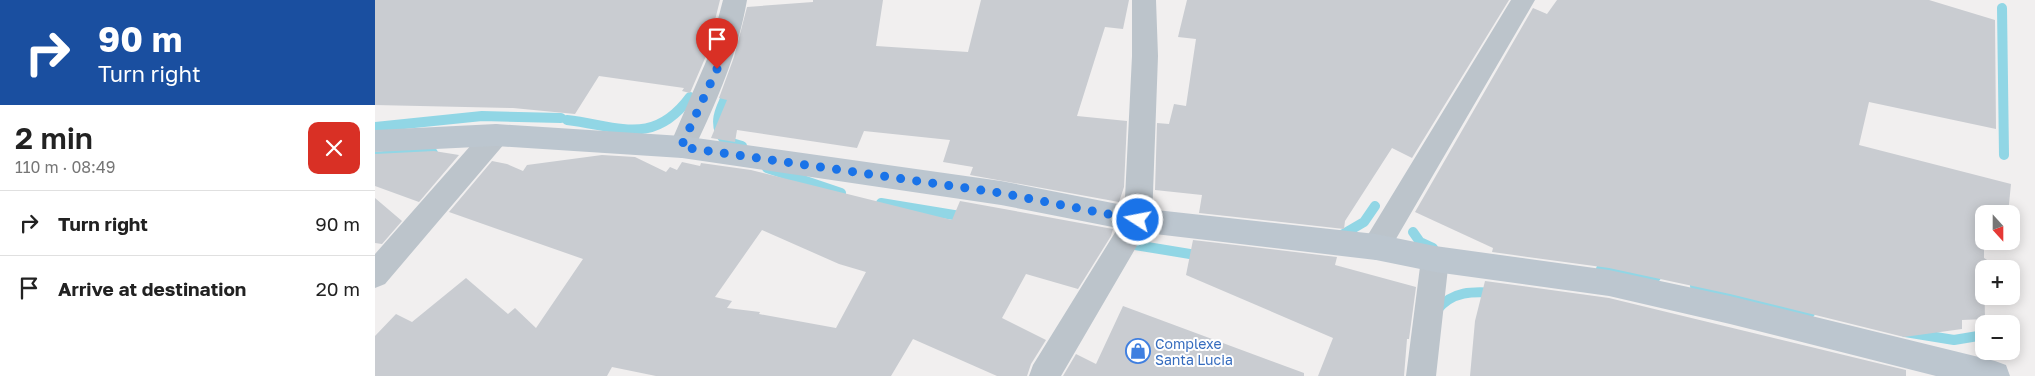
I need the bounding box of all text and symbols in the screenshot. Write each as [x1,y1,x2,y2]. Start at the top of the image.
text: 90 m [98,18,182,60]
pin [696,18,738,69]
icon: right [15,20,80,85]
icon: arrive [703,25,731,53]
text: Turn right [98,60,201,87]
text: 2 min [15,120,93,156]
button: close [308,122,360,174]
text: 110 m · 08:49 [15,157,115,177]
position arrow [1111,193,1163,245]
north arrow [1975,205,2020,250]
map controls [1975,205,2020,360]
icon: right [15,209,43,237]
text: Turn right [58,212,148,235]
text: 90 m [315,212,360,235]
button: + [1975,260,2020,305]
icon: arrive [15,274,43,302]
text: Arrive at destination [58,277,246,300]
text: 20 m [316,277,360,300]
button: − [1975,315,2020,360]
place label: Complexe Santa Lucia [1155,335,1233,368]
shop icon: Complexe Santa Lucia [1125,338,1151,364]

